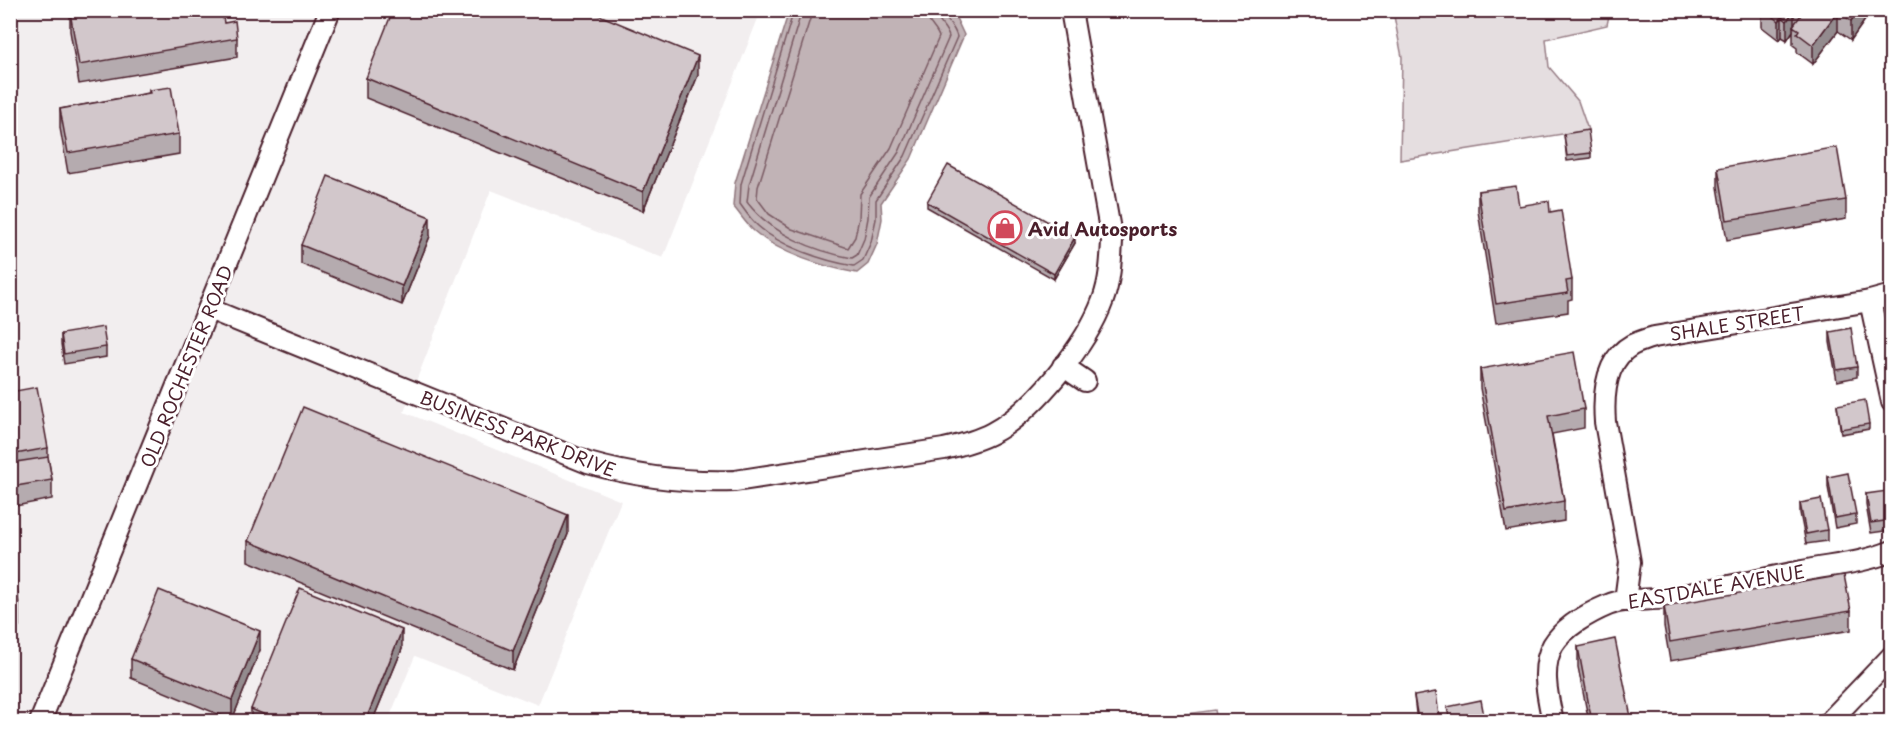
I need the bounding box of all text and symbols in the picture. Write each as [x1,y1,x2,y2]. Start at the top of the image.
shop icon: Avid Autosports [987,210,1023,246]
place label: Avid Autosports [1028,215,1177,242]
street label: OLD ROCHESTER ROAD [133,261,239,471]
street label: SHALE STREET [1668,299,1807,347]
street label: BUSINESS PARK DRIVE [416,383,620,483]
street label: EASTDALE AVENUE [1625,557,1807,615]

